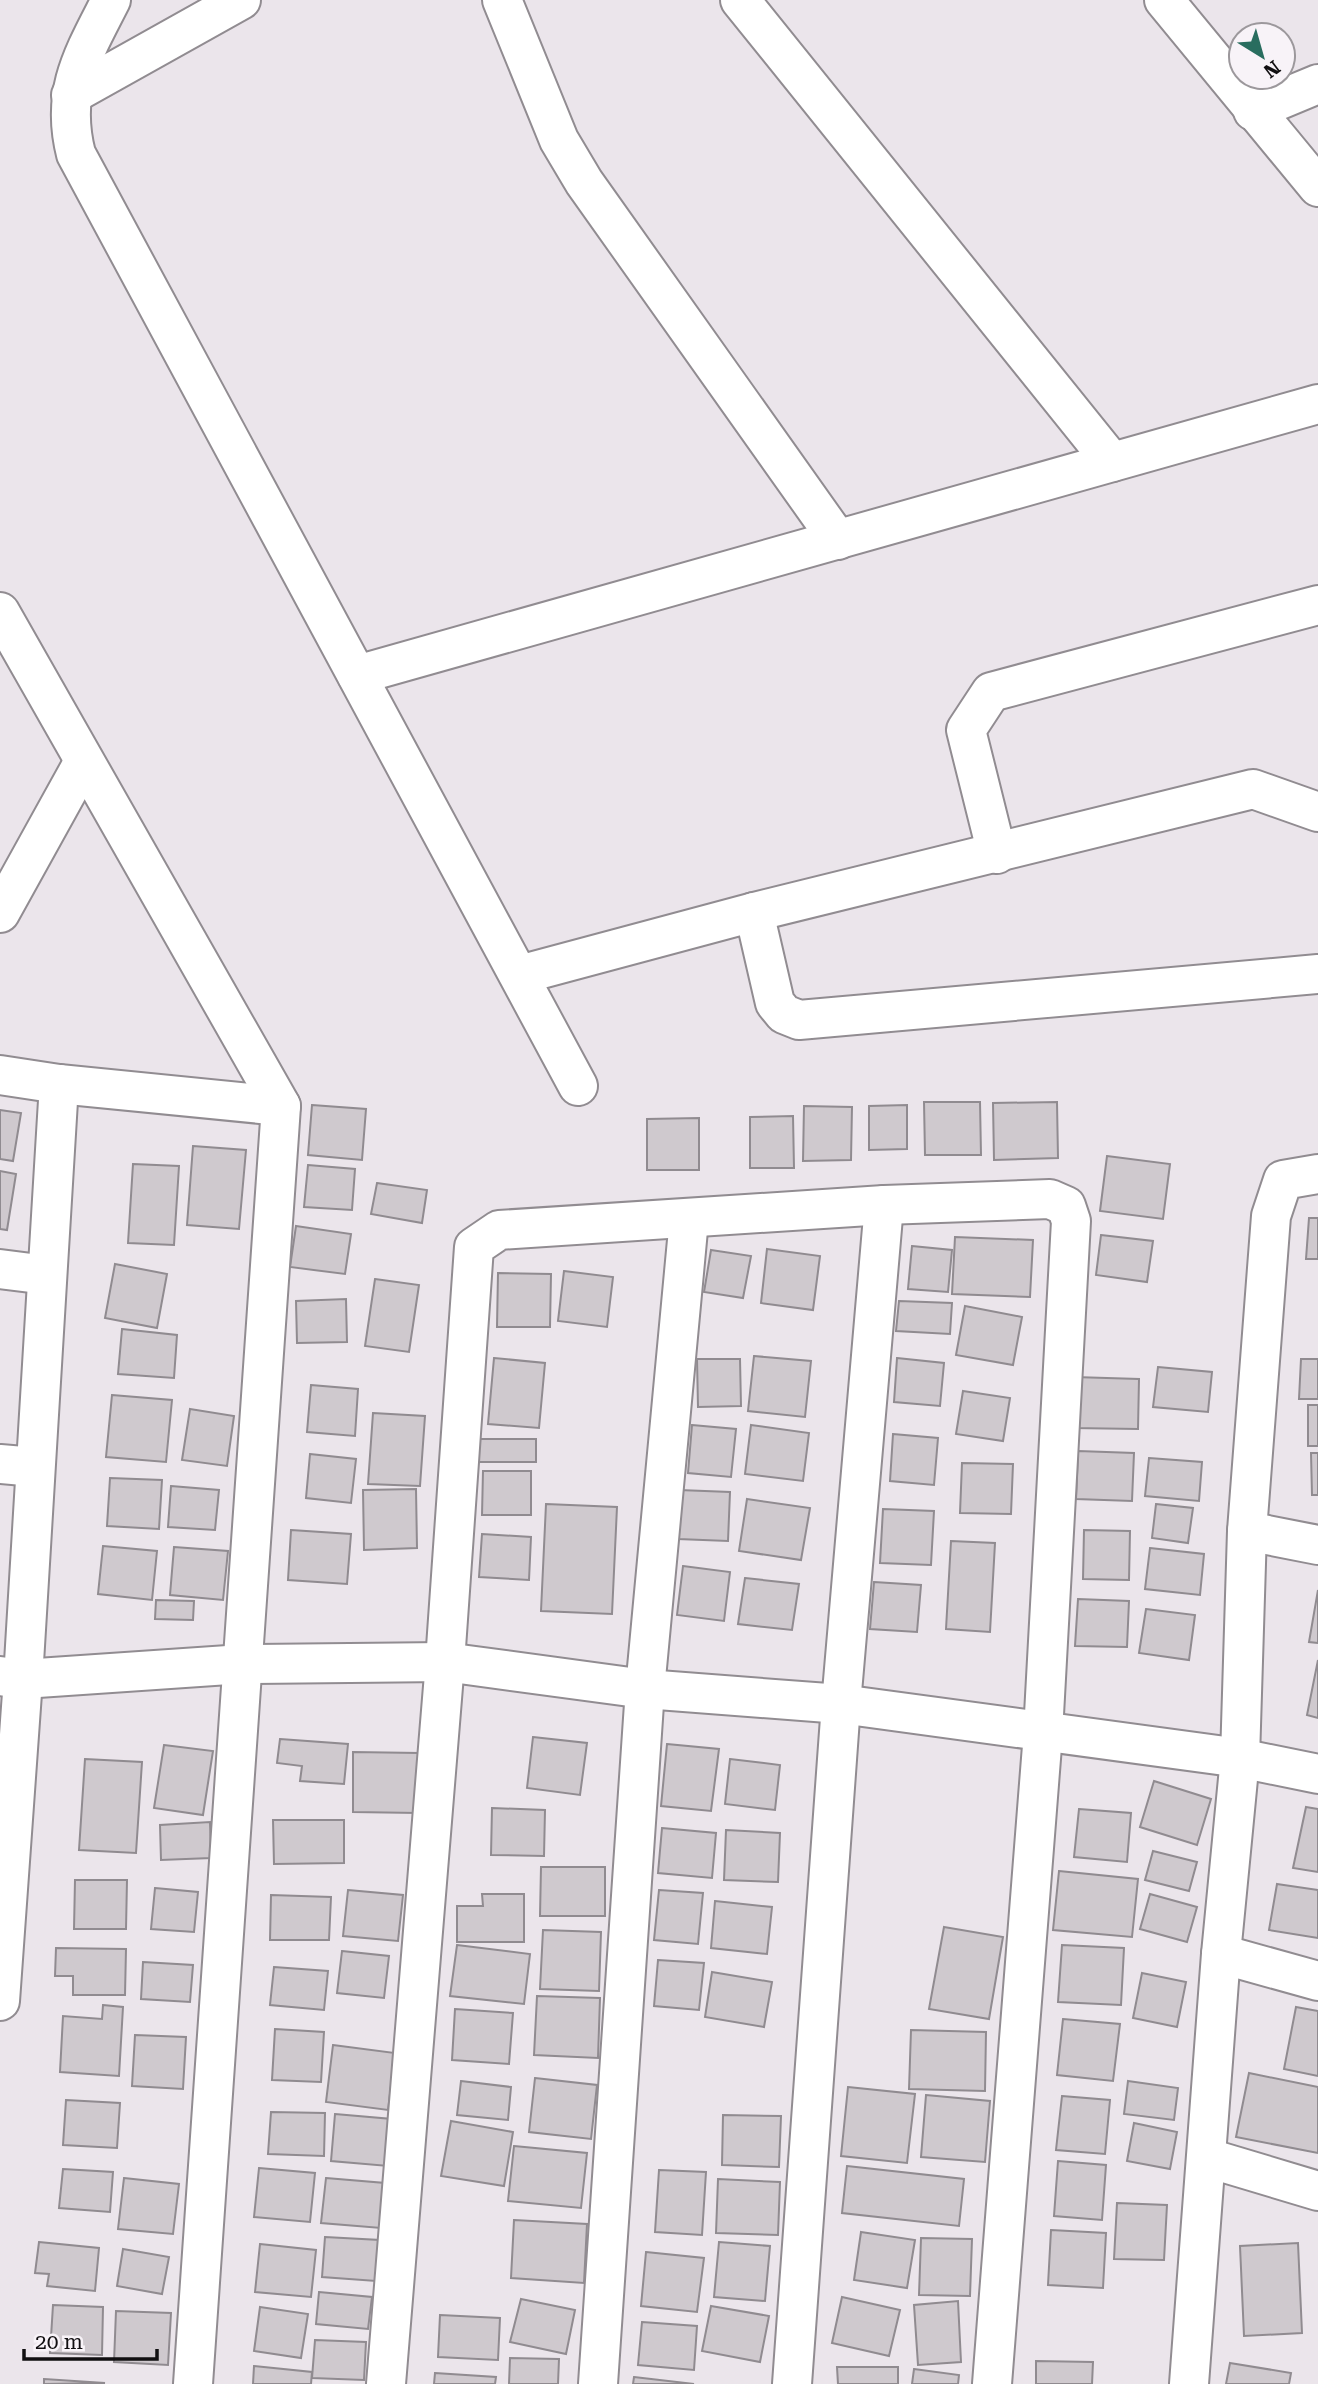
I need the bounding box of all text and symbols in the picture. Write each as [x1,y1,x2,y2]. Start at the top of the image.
north arrow [1227,21,1297,91]
text: N [1259,56,1285,83]
scale bar [24,2318,158,2362]
text: 20 m [35,2330,83,2354]

